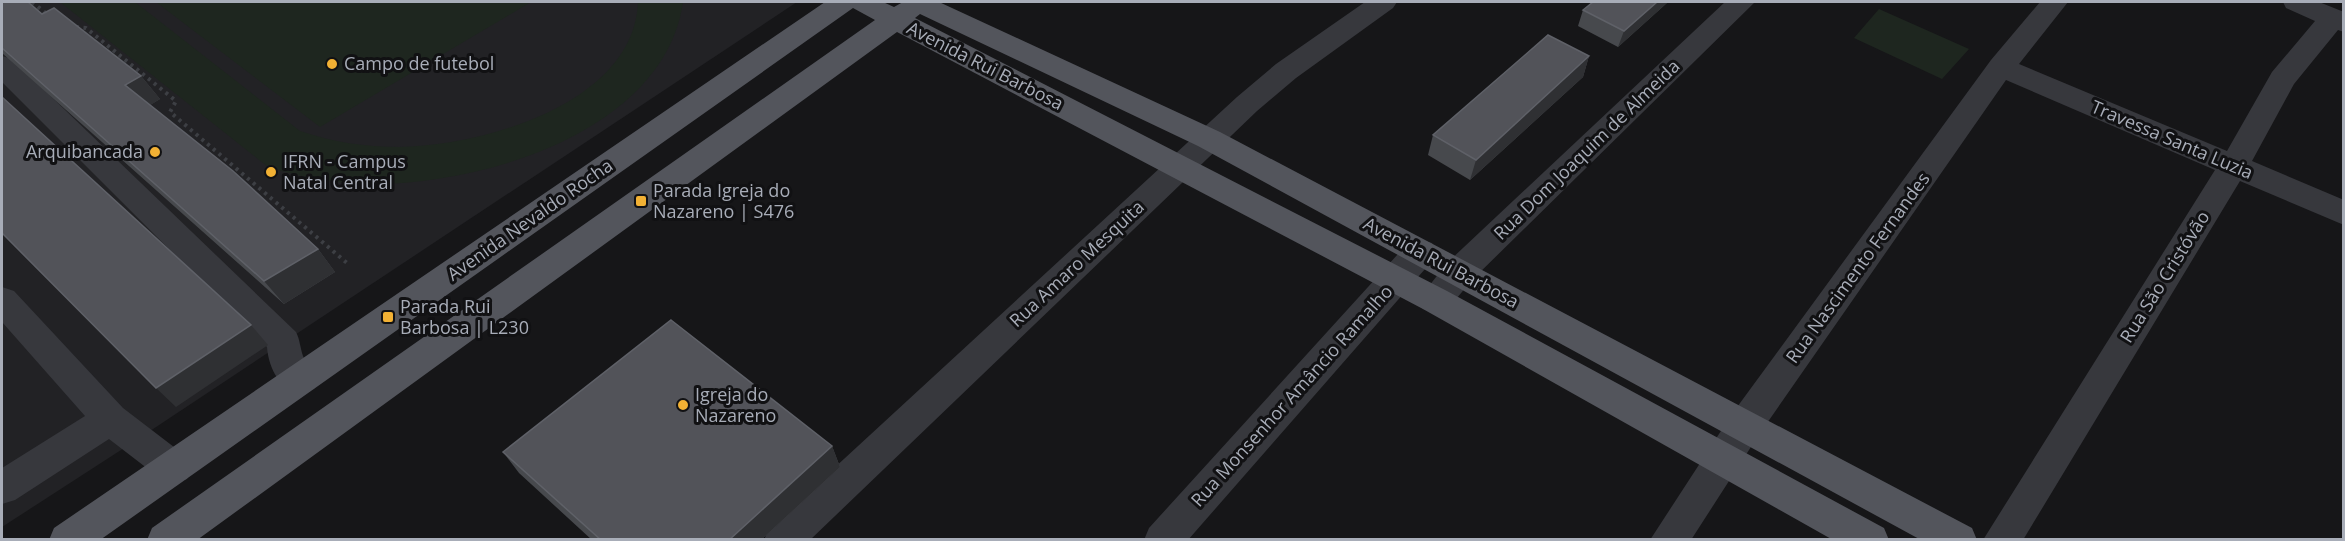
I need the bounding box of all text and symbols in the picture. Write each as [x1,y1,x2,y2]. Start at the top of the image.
street label: Avenida Rui Barbosa [903,15,1068,115]
place label: Campo de futebol [344,51,494,75]
street label: Rua Dom Joaquim de Almeida [1488,54,1684,245]
marker: Campo de futebol [325,57,339,71]
street label: Travessa Santa Luzia [2088,94,2257,184]
place label: Arquibancada [26,139,143,163]
marker: Arquibancada [148,145,162,159]
place label: IFRN - Campus Natal Central [283,149,406,194]
street label: Avenida Nevaldo Rocha [442,153,617,286]
marker: IFRN - Campus Natal Central [264,165,278,179]
street label: Rua Nascimento Fernandes [1780,167,1935,368]
place label: Parada Igreja do Nazareno | S476 [653,178,794,223]
marker: Parada Igreja do Nazareno | S476 [634,194,648,208]
street label: Rua Amaro Mesquita [1004,195,1149,332]
street label: Rua São Cristóvão [2114,206,2214,347]
street label: Avenida Rui Barbosa [1360,211,1523,313]
street label: Rua Monsenhor Amâncio Ramalho [1185,279,1397,511]
place label: Parada Rui Barbosa | L230 [400,294,529,339]
marker: Parada Rui Barbosa | L230 [381,310,395,324]
place label: Igreja do Nazareno [695,382,776,427]
marker: Igreja do Nazareno [676,398,690,412]

